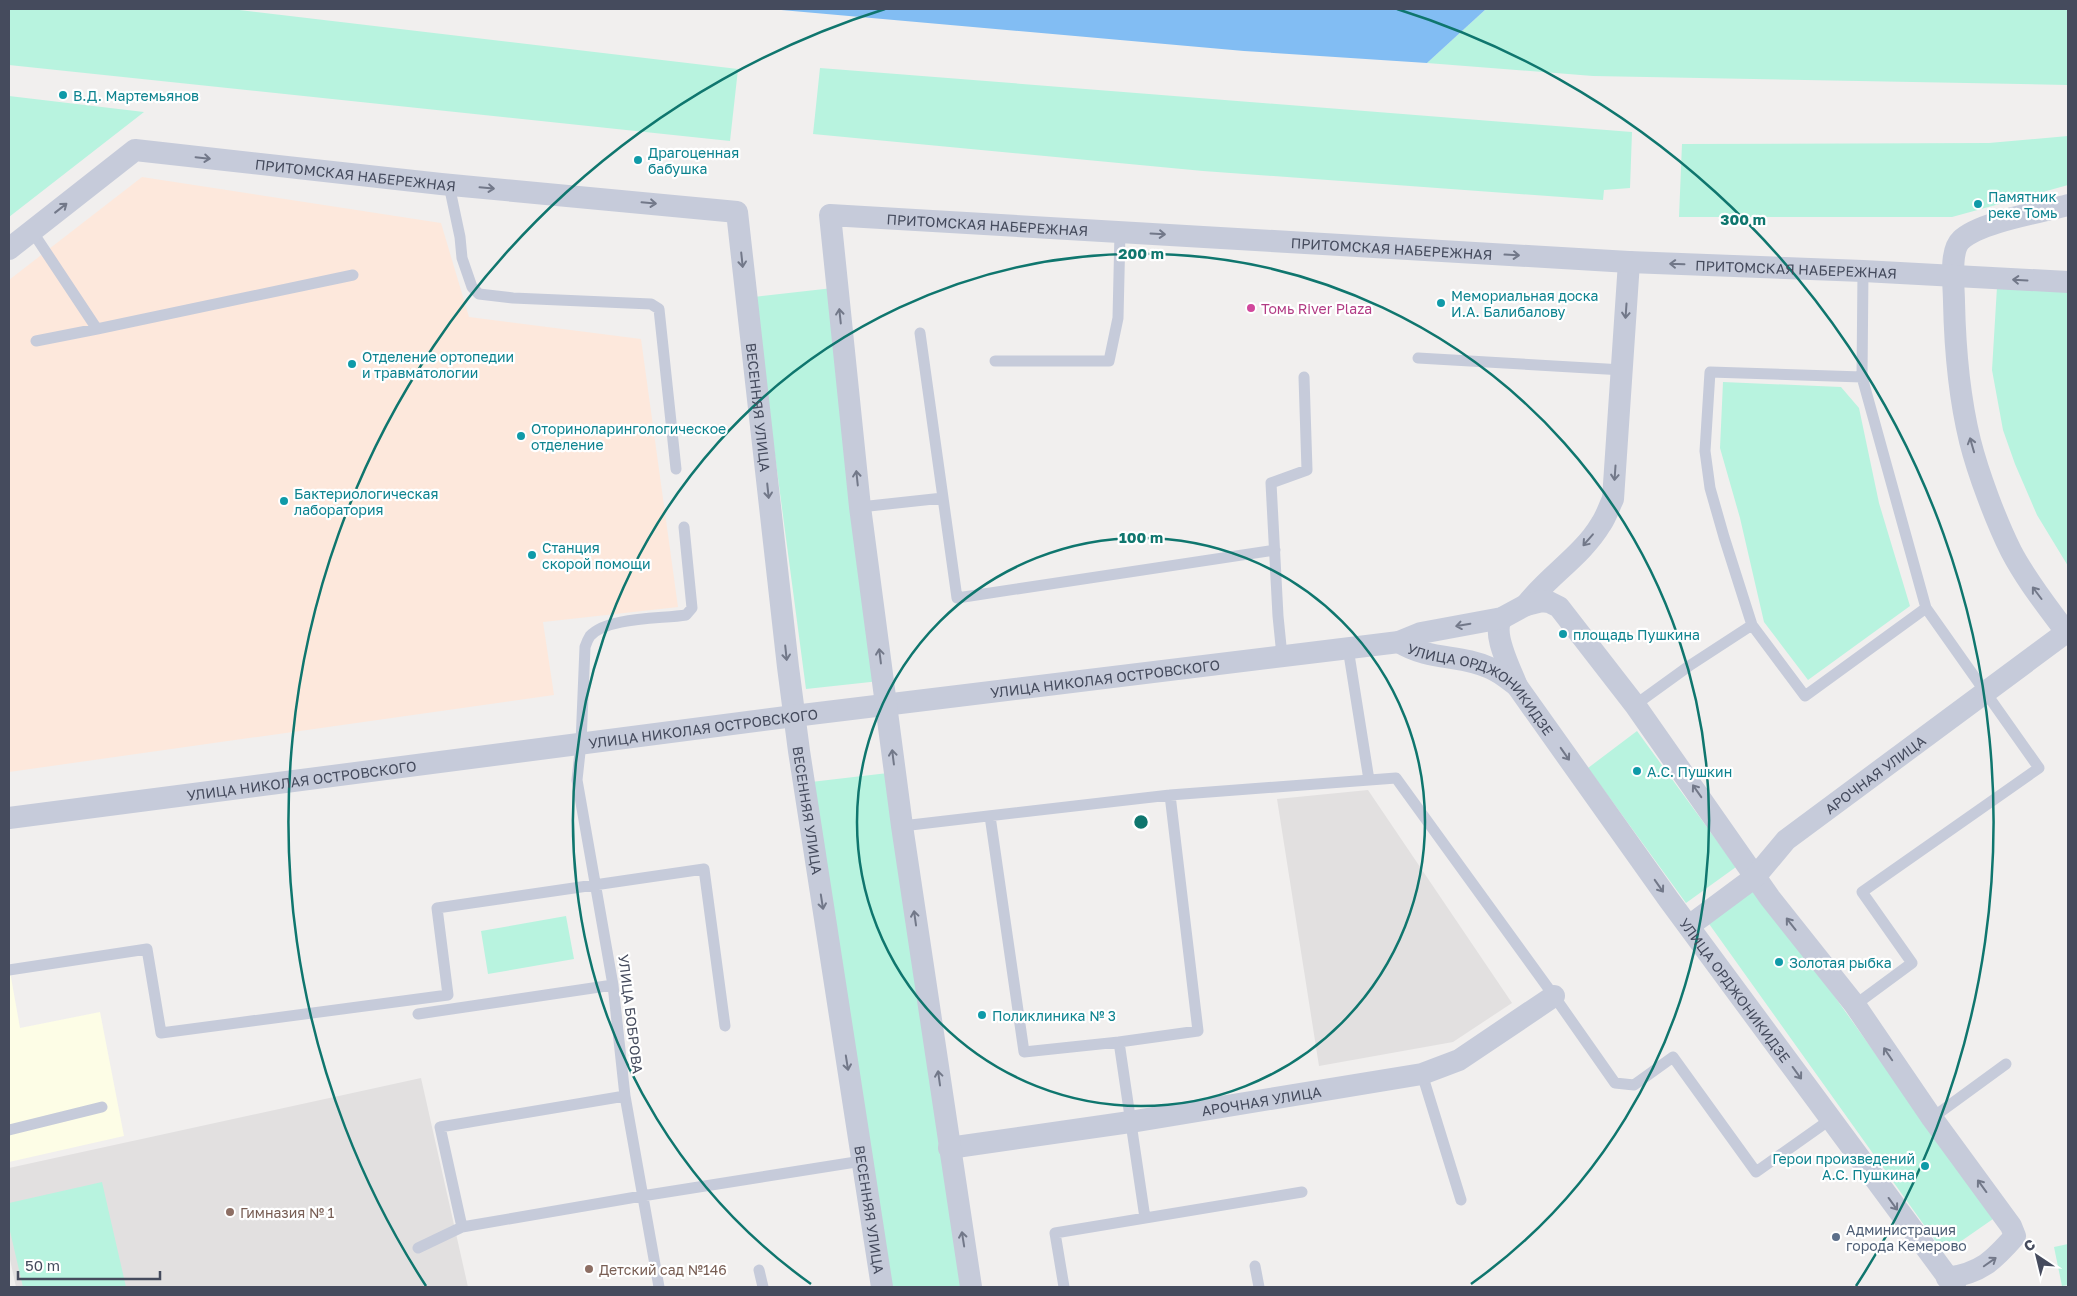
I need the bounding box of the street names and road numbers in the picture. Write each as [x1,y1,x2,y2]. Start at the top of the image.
street label: ПРИТОМСКАЯ НАБЕРЕЖНАЯ [254,155,457,194]
street label: ПРИТОМСКАЯ НАБЕРЕЖНАЯ [886,210,1089,239]
street label: ПРИТОМСКАЯ НАБЕРЕЖНАЯ [1290,234,1493,262]
street label: ПРИТОМСКАЯ НАБЕРЕЖНАЯ [1695,256,1897,281]
street label: ВЕСЕННЯЯ УЛИЦА [743,342,775,473]
street label: УЛИЦА ОРДЖОНИКИДЗЕ [1405,639,1557,738]
street label: УЛИЦА НИКОЛАЯ ОСТРОВСКОГО [989,655,1221,700]
street label: УЛИЦА НИКОЛАЯ ОСТРОВСКОГО [587,705,819,751]
street label: АРОЧНАЯ УЛИЦА [1821,731,1929,817]
street label: ВЕСЕННЯЯ УЛИЦА [790,745,827,876]
street label: УЛИЦА НИКОЛАЯ ОСТРОВСКОГО [186,757,417,803]
street label: УЛИЦА ОРДЖОНИКИДЗЕ [1676,914,1794,1065]
street label: УЛИЦА БОБРОВА [615,953,647,1075]
street label: АРОЧНАЯ УЛИЦА [1200,1082,1323,1119]
street label: ВЕСЕННЯЯ УЛИЦА [852,1144,888,1275]

